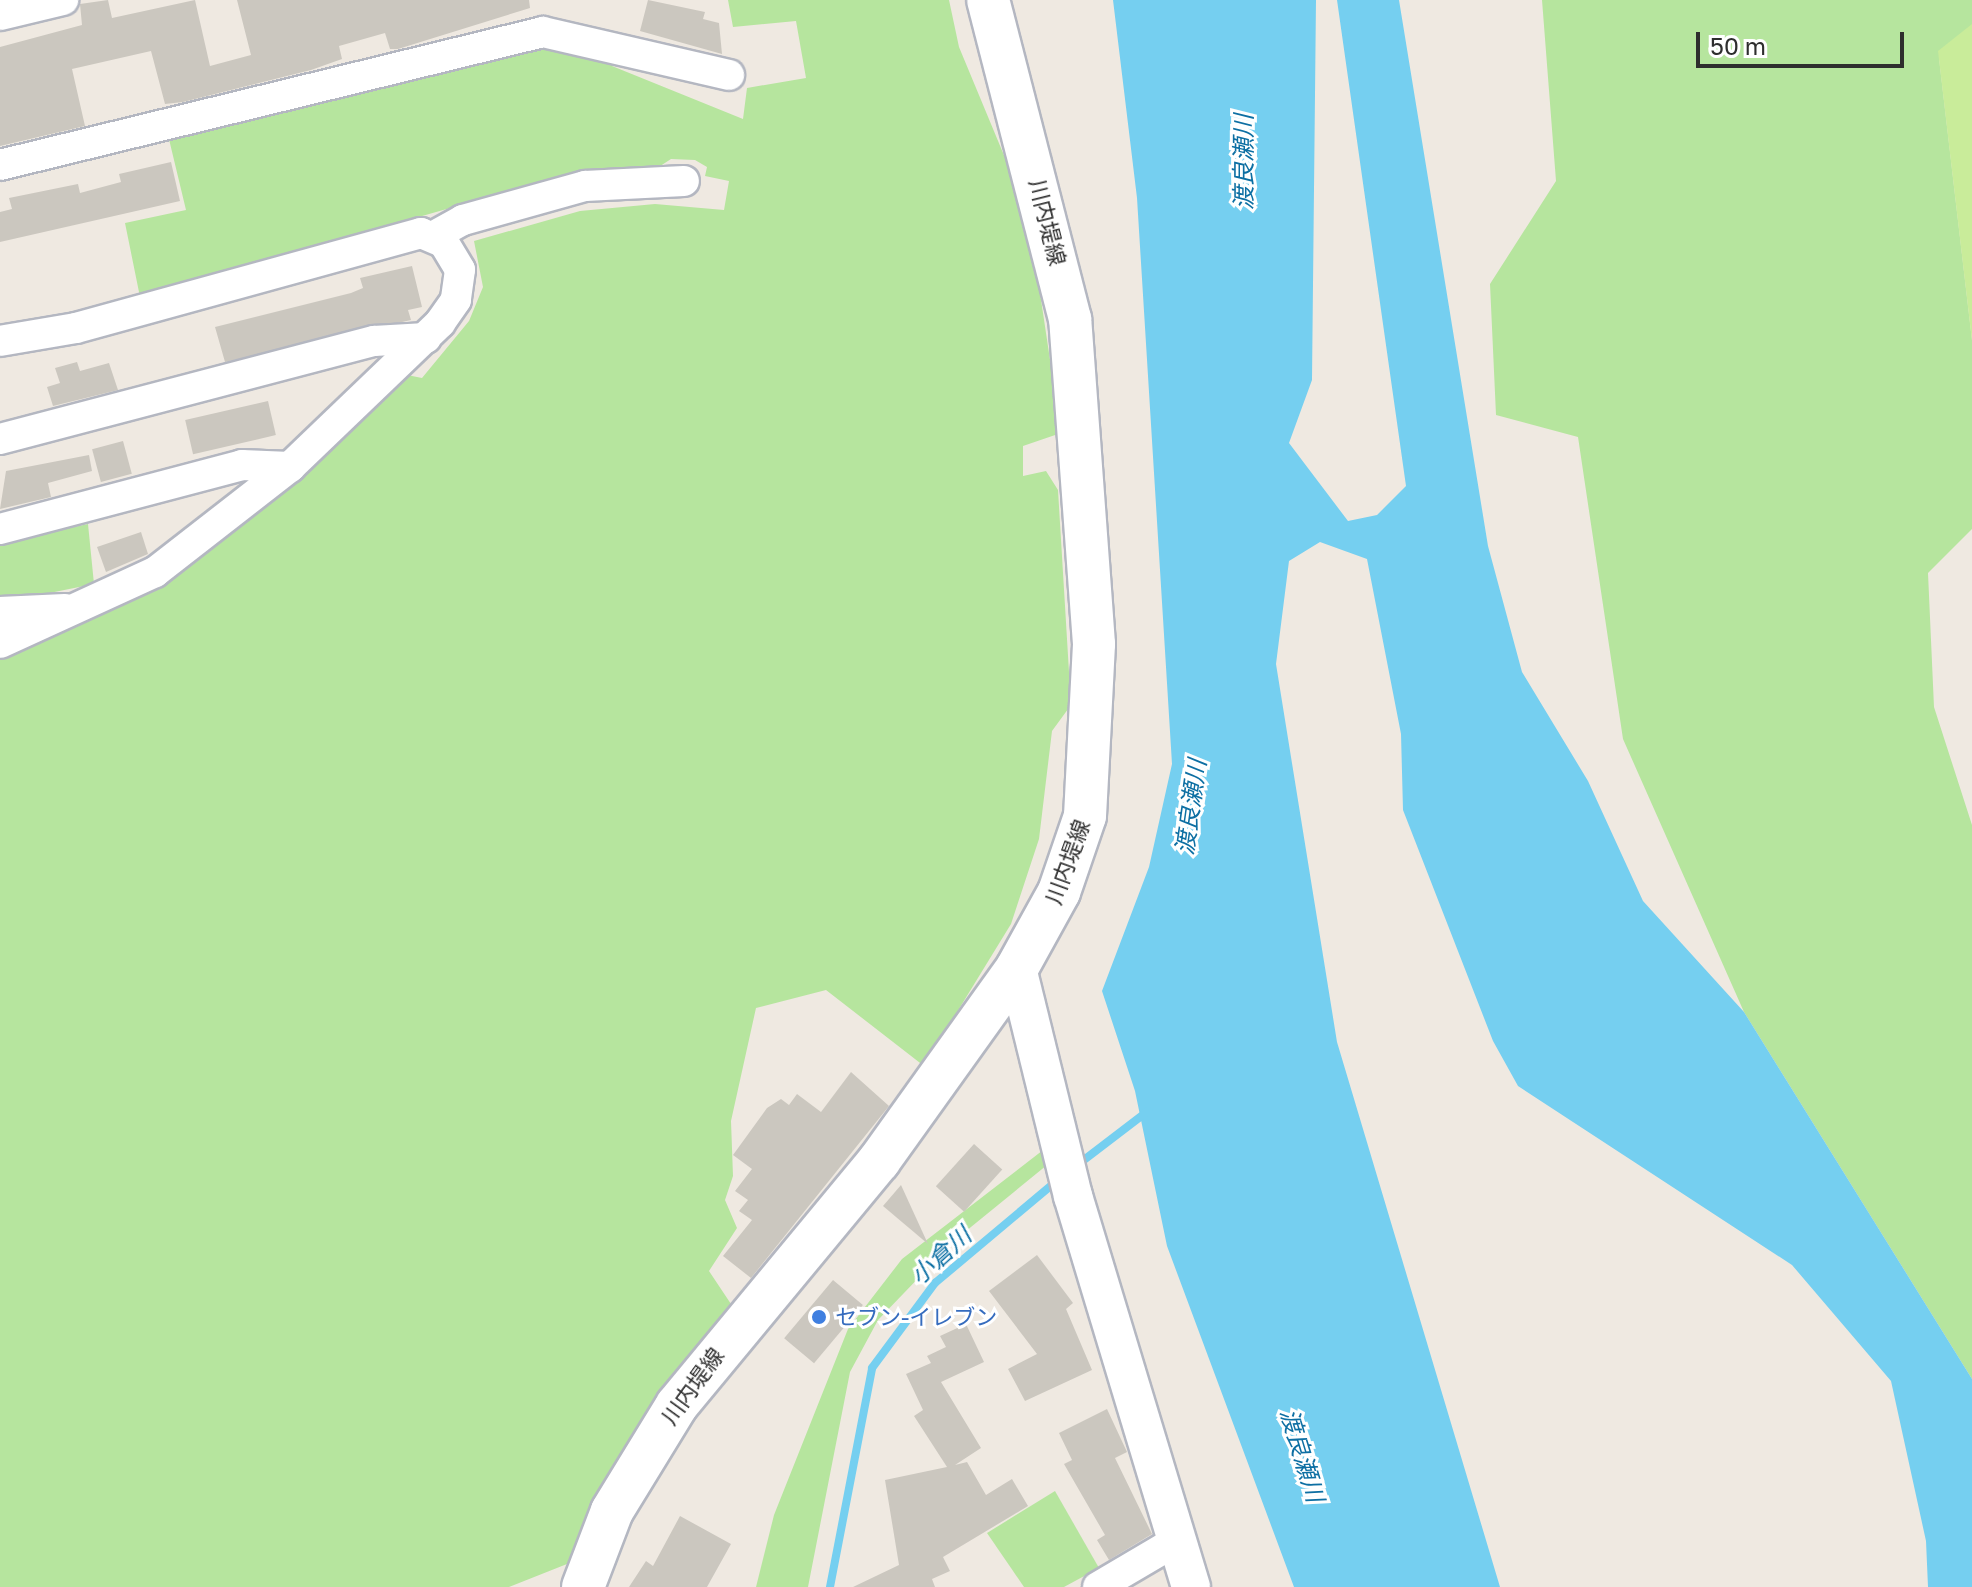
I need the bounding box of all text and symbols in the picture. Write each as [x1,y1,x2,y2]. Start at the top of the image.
scale bar [1700,16,1908,66]
text: 50 m [1710,31,1766,60]
water label: 渡良瀬川 [1229,114,1257,210]
street label: 川内堤線 [1025,176,1071,268]
water label: 渡良瀬川 [1169,757,1211,857]
street label: 川内堤線 [1040,816,1094,908]
water label: 小倉川 [904,1220,976,1290]
place label: セブン-イレブン [835,1304,997,1330]
marker: セブン-イレブン [810,1308,828,1326]
street label: 川内堤線 [655,1343,729,1429]
water label: 渡良瀬川 [1275,1405,1331,1505]

